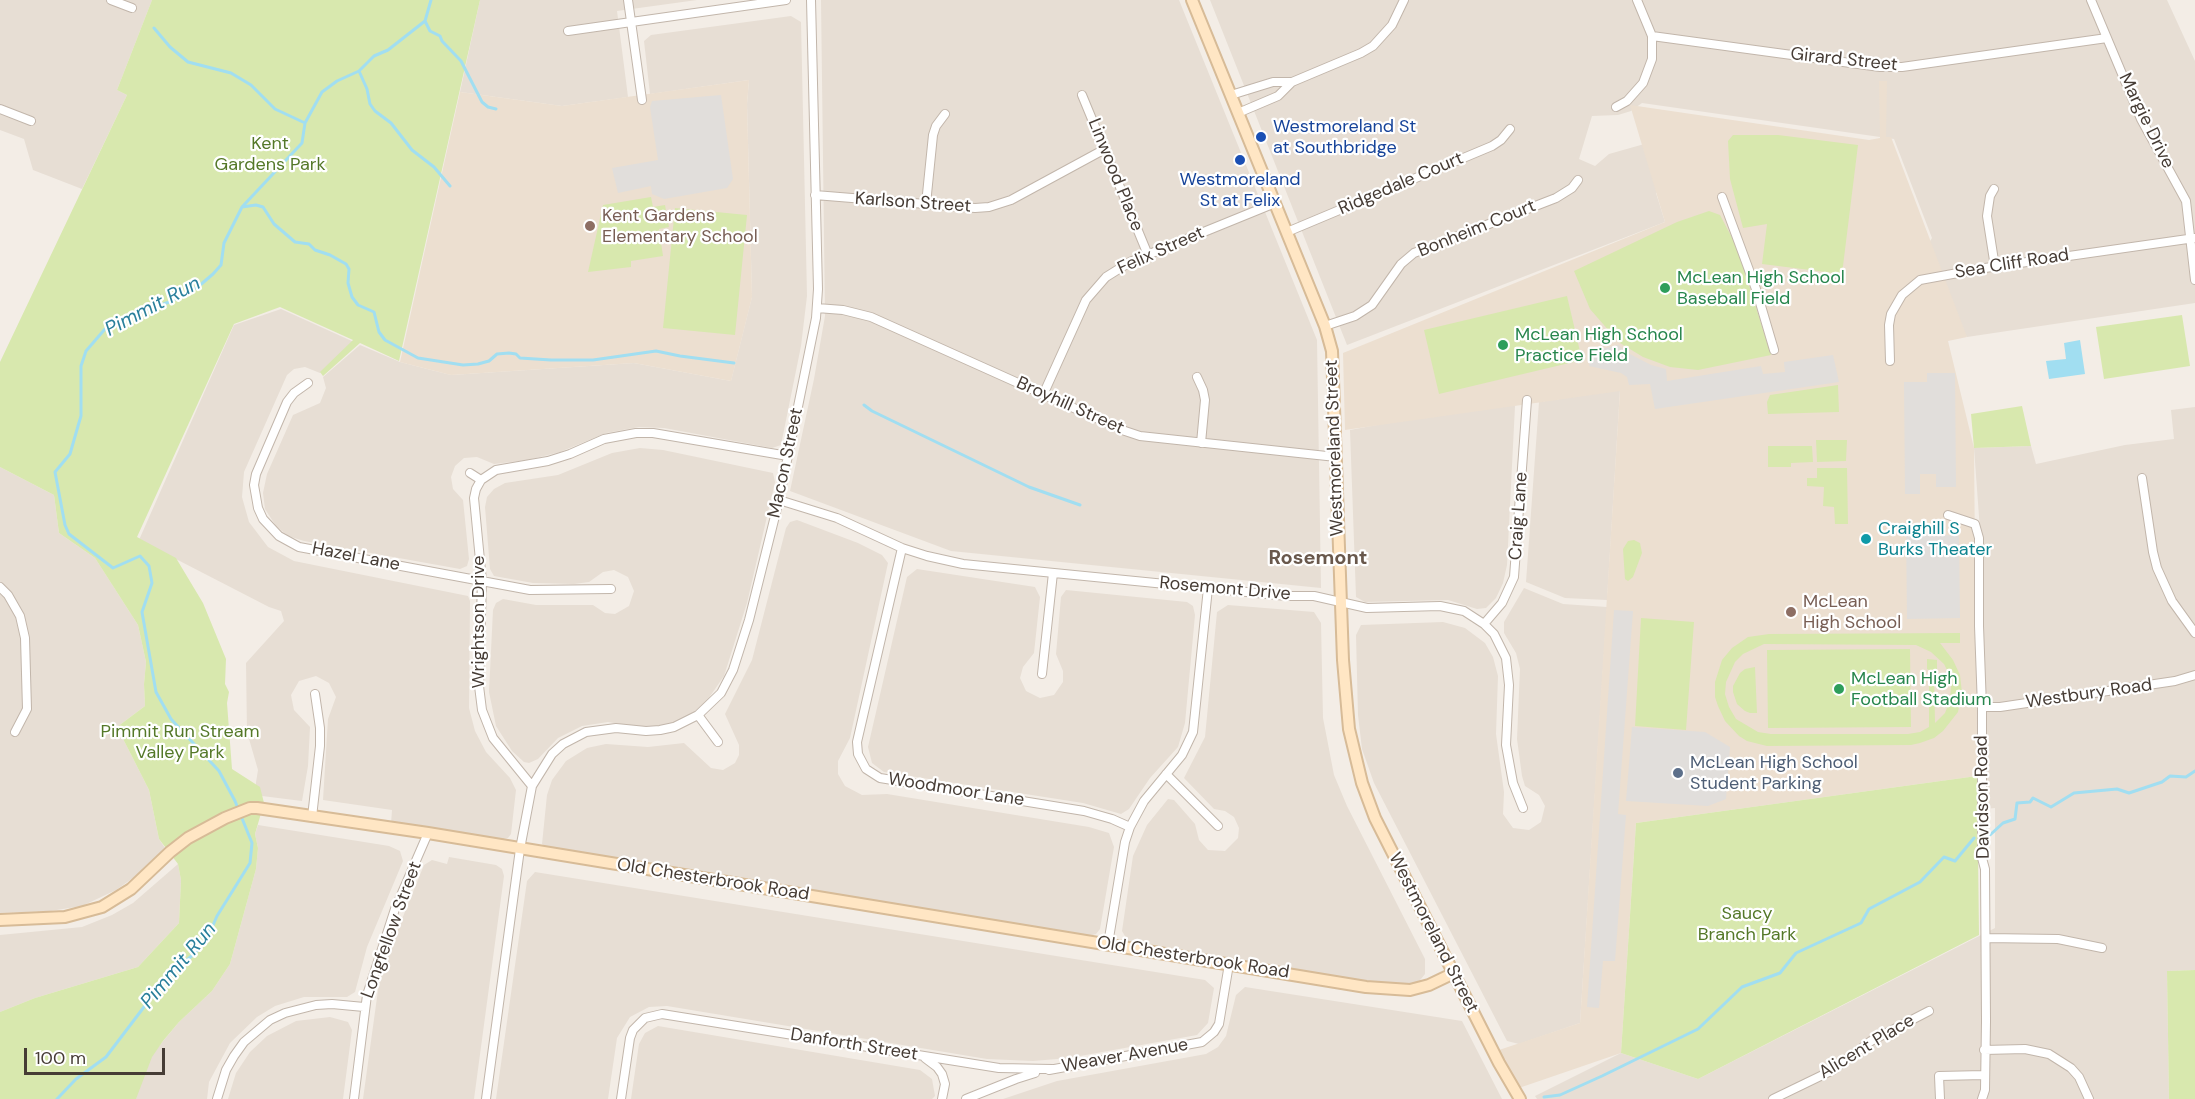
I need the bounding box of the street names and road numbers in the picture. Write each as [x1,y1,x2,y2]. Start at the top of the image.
street label: Girard Street [1789,44,1899,76]
street label: Margie Drive [2114,70,2178,172]
street label: Linwood Place [1083,115,1147,235]
street label: Ridgedale Court [1335,148,1467,220]
street label: Karlson Street [854,188,972,218]
street label: Bonheim Court [1415,196,1539,262]
street label: Felix Street [1114,222,1208,280]
street label: Sea Cliff Road [1953,244,2071,284]
street label: Westmoreland Street [1321,359,1349,537]
street label: Broyhill Street [1013,373,1127,439]
street label: Macon Street [764,406,808,520]
street label: Craig Lane [1505,471,1533,561]
street label: Hazel Lane [310,538,402,576]
street label: Wrightson Drive [468,555,490,689]
street label: Rosemont Drive [1159,573,1291,605]
street label: Westbury Road [2024,674,2154,714]
street label: Davidson Road [1971,735,1995,859]
street label: Woodmoor Lane [886,769,1026,811]
street label: Westmoreland Street [1383,849,1483,1017]
street label: Old Chesterbrook Road [615,854,811,906]
street label: Longfellow Street [357,859,427,1001]
street label: Old Chesterbrook Road [1095,932,1291,984]
street label: Alicent Place [1815,1010,1919,1084]
street label: Danforth Street [789,1024,919,1066]
street label: Weaver Avenue [1060,1034,1190,1078]

